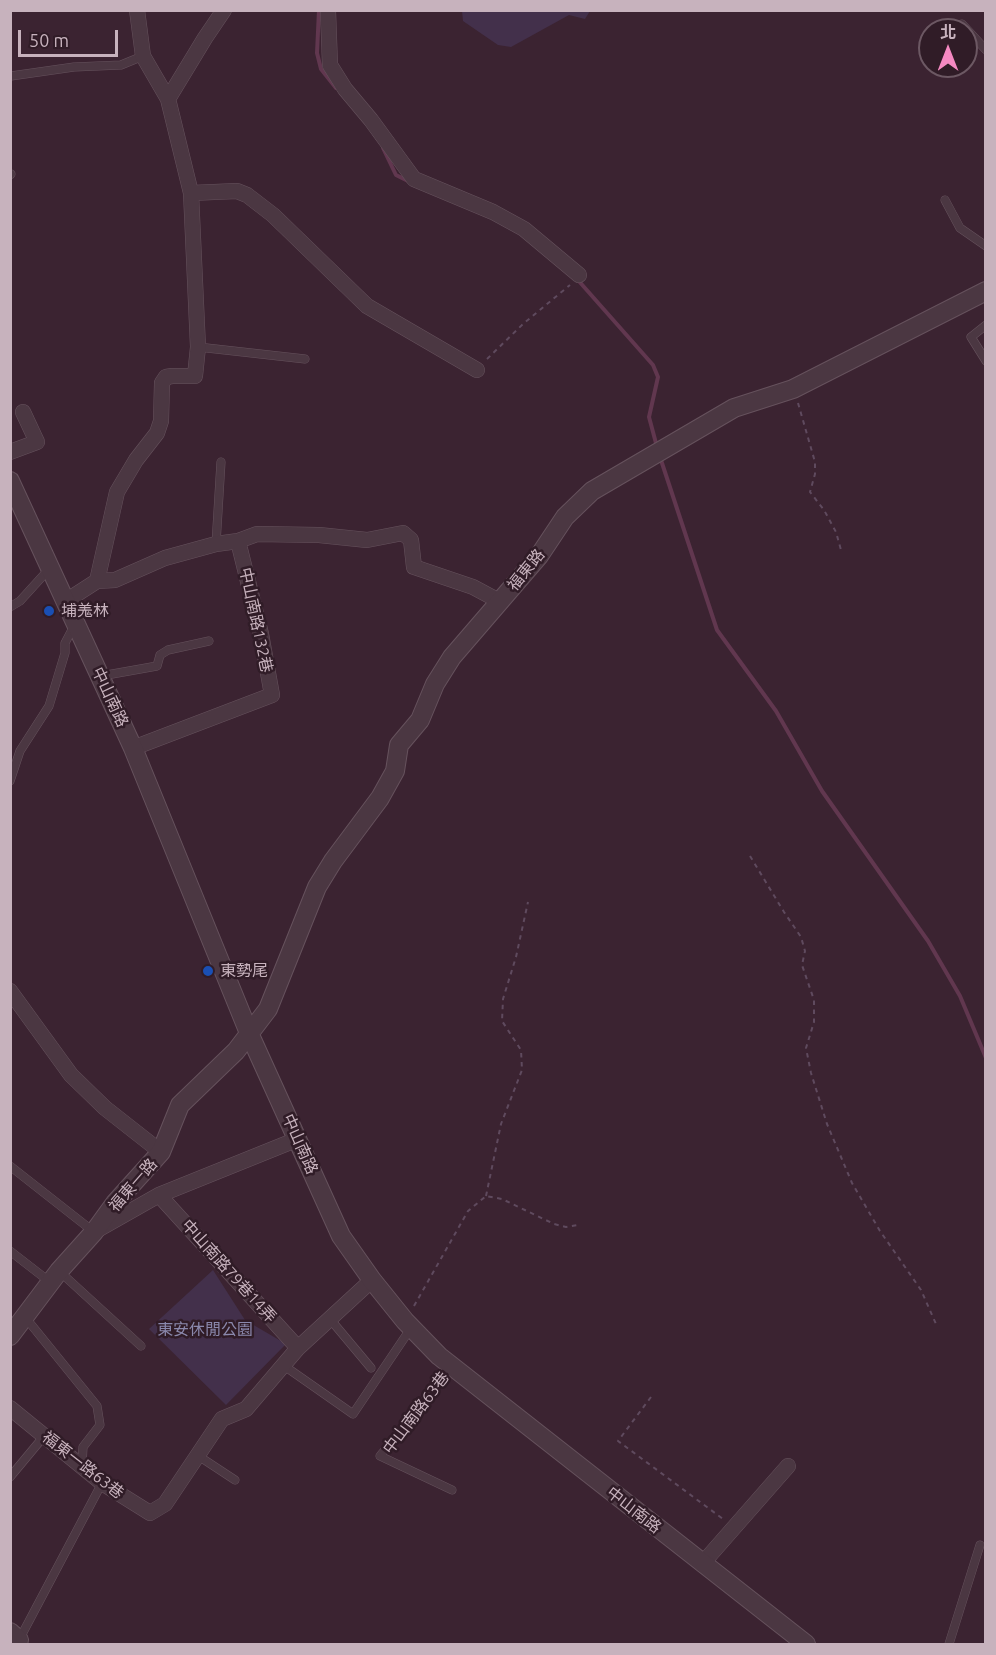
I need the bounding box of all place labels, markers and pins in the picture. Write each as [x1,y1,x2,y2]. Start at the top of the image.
place label: 埔羗林 [61,601,109,621]
marker: 埔羗林 [42,604,56,618]
place label: 東勢尾 [220,961,268,981]
marker: 東勢尾 [201,964,215,978]

